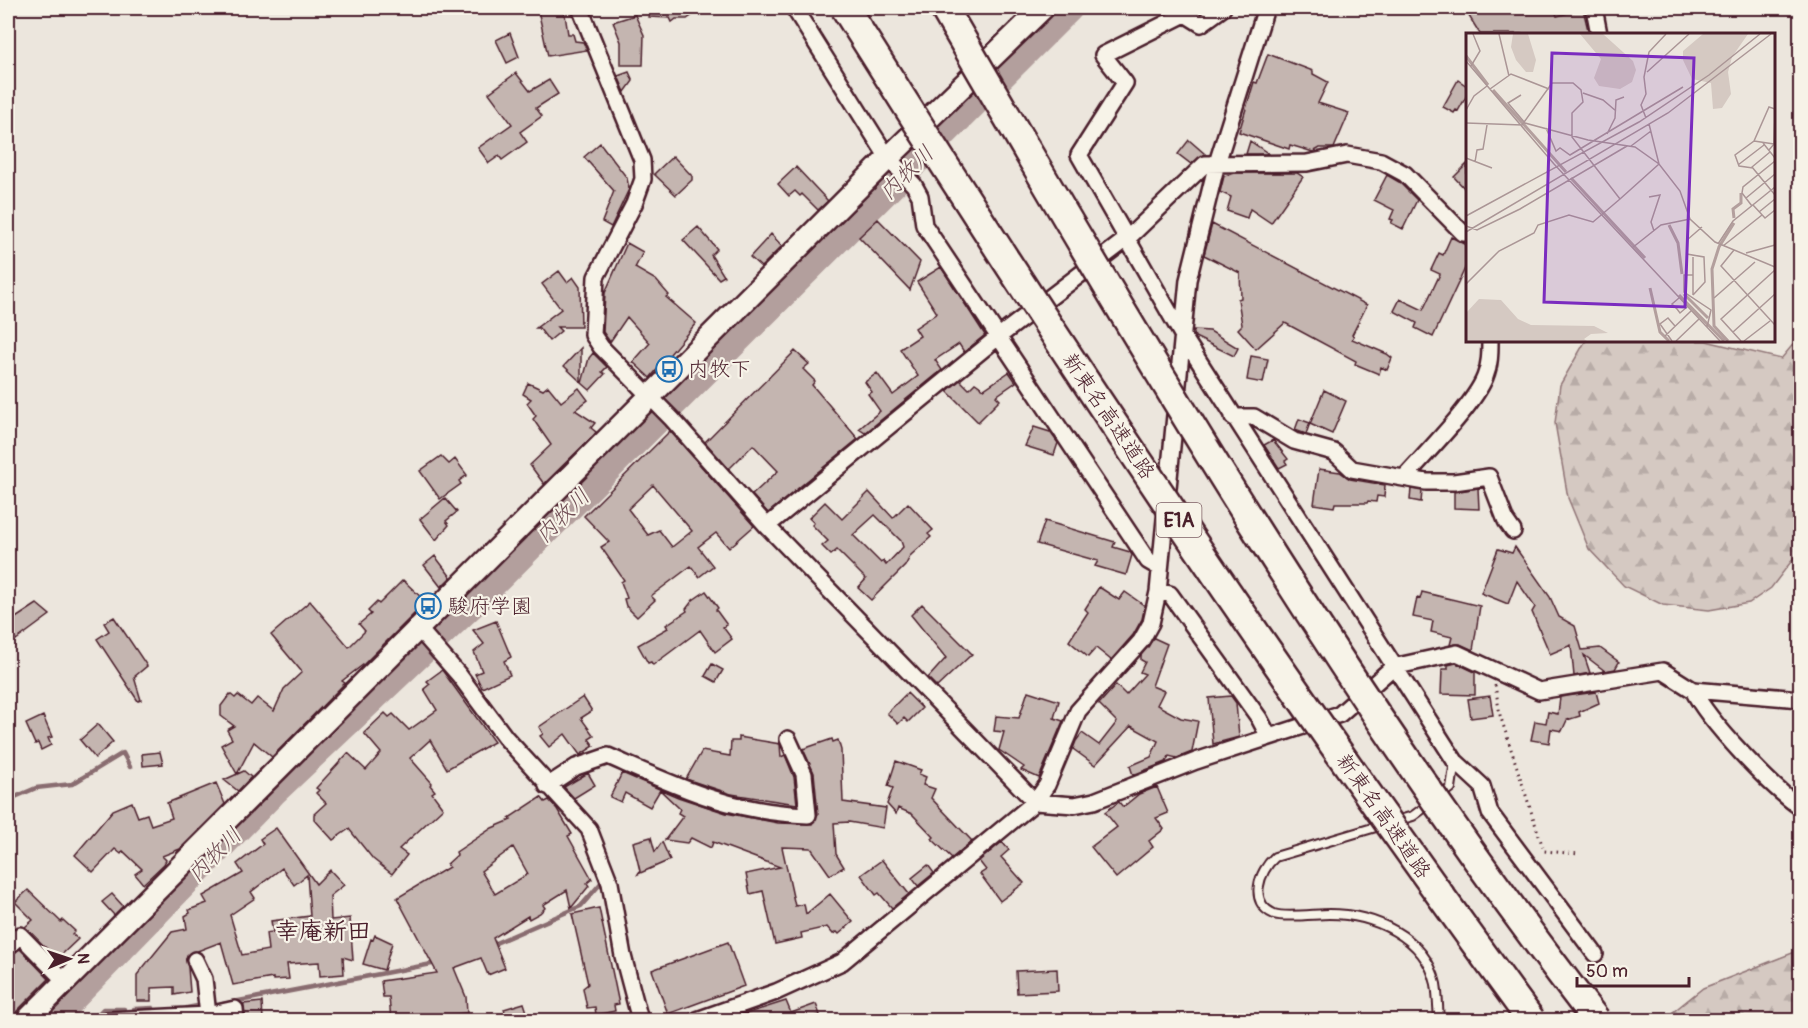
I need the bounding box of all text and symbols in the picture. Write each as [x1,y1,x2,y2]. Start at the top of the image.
inset map [1466,33,1775,342]
water label: 内牧川 [873,139,940,206]
street label: 新東名高速道路 [1056,348,1161,485]
bus stop icon: 内牧下 [654,354,684,384]
place label: 内牧下 [688,356,751,383]
water label: 内牧川 [529,482,596,549]
road number: E1A [1156,503,1202,537]
bus stop icon: 駿府学園 [413,591,443,621]
place label: 駿府学園 [448,593,532,620]
street label: 新東名高速道路 [1330,748,1437,884]
water label: 内牧川 [182,821,248,888]
district label: 幸庵新田 [275,917,371,946]
north arrow [39,929,99,989]
scale bar [1577,950,1690,988]
text: N [73,953,93,964]
text: 50 m [1586,960,1628,983]

